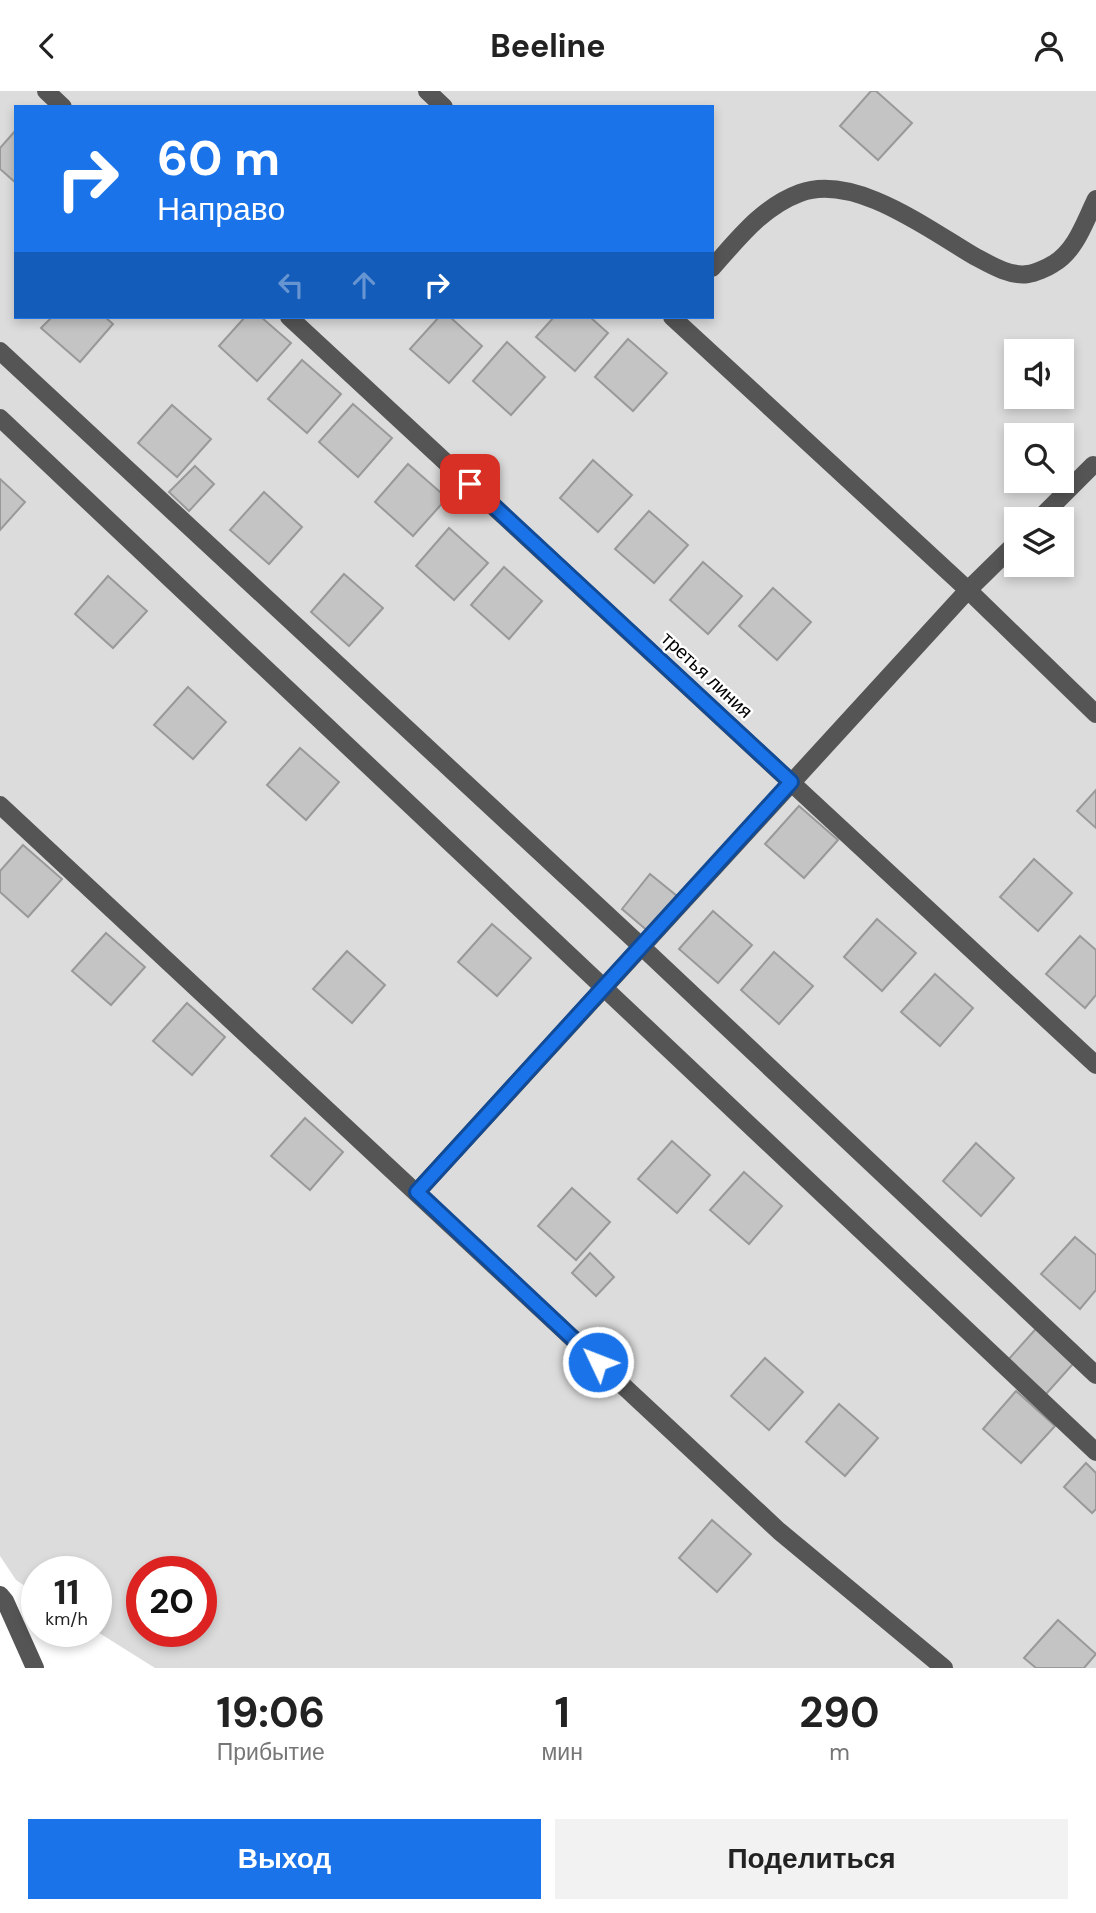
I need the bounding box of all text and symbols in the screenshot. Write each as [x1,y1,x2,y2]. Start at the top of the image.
text: Beeline [490,25,606,67]
icon: back [28,27,66,65]
icon: person [1030,27,1068,65]
text: 60 m [157,126,280,190]
icon: right [42,133,133,224]
text: Направо [157,188,285,230]
icon: left [272,266,310,304]
icon: ahead [345,266,383,304]
icon: right [418,266,456,304]
map controls [1004,339,1074,577]
button: sound [1004,339,1074,409]
button: search [1004,423,1074,493]
pin [440,454,500,514]
icon: arrive [451,465,489,503]
button: layers [1004,507,1074,577]
street label: третья линия [656,626,758,724]
position arrow [561,1325,635,1399]
speed limit sign: 20 [126,1556,217,1647]
text: 11 [54,1569,79,1615]
text: km/h [45,1607,88,1631]
text: 19:06 [216,1685,325,1740]
text: 1 [555,1685,570,1740]
text: 290 [799,1685,880,1740]
text: Прибытие [217,1737,325,1767]
text: мин [542,1737,583,1767]
text: m [829,1737,850,1767]
button: Выход [28,1819,541,1899]
button: Поделиться [555,1819,1068,1899]

